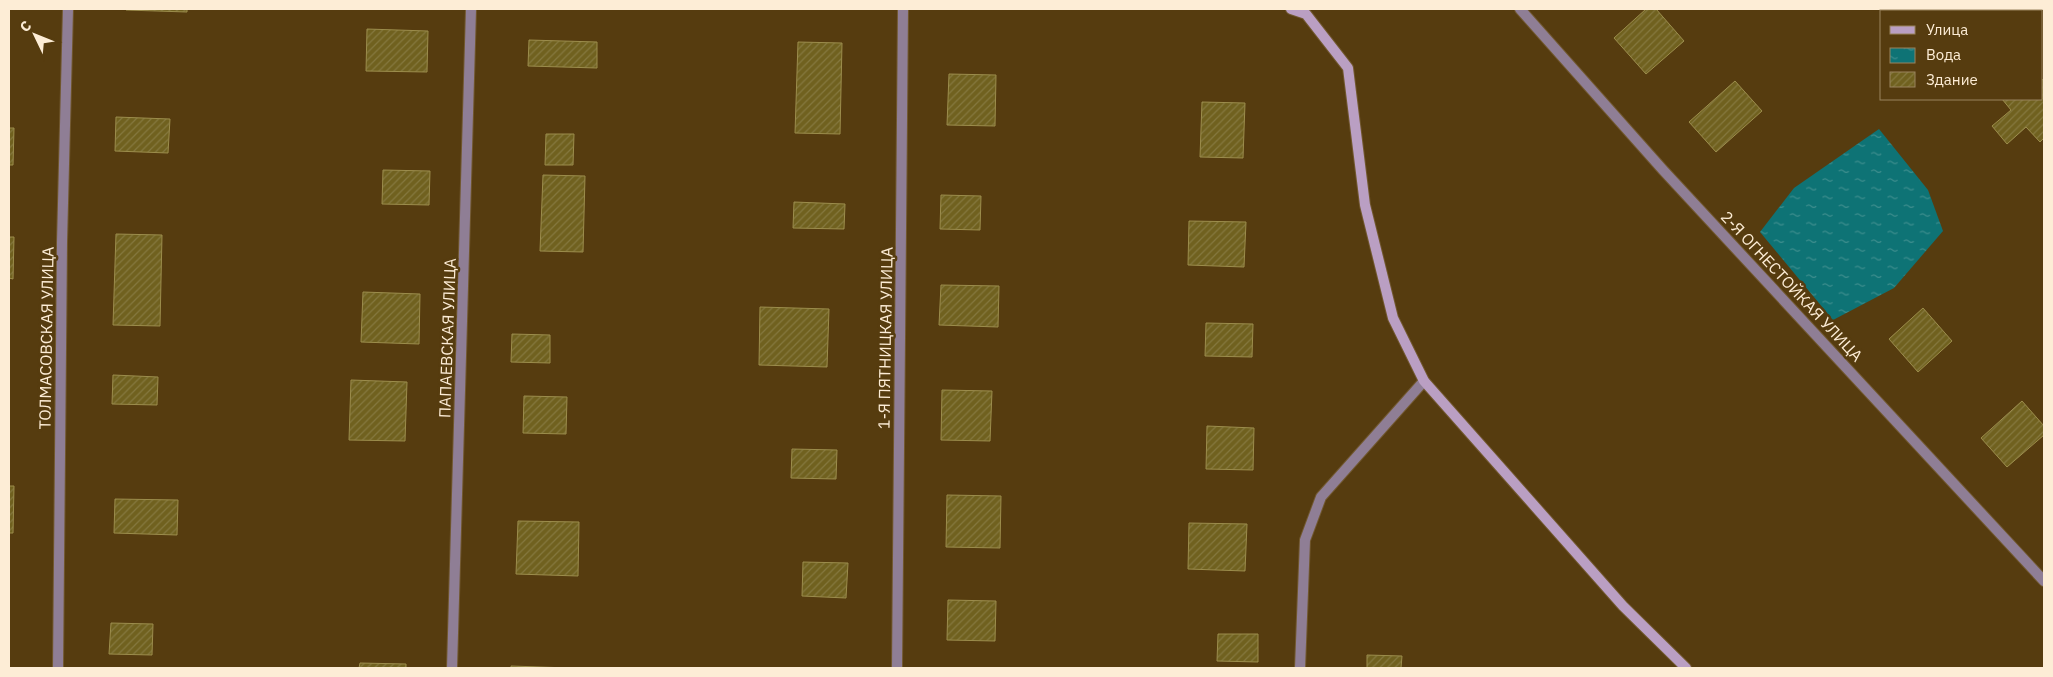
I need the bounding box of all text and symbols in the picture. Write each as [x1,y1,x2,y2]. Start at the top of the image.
north arrow [10,10,60,60]
legend [1880,10,2043,100]
text: С [16,17,35,36]
text: Улица [1926,20,1968,39]
text: Вода [1926,45,1961,64]
text: Здание [1926,70,1978,89]
street label: 2-Я ОГНЕСТОЙКАЯ УЛИЦА [1717,207,1867,365]
street label: ТОЛМАСОВСКАЯ УЛИЦА [34,246,58,430]
street label: 1-Я ПЯТНИЦКАЯ УЛИЦА [873,247,897,429]
street label: ПАПАЕВСКАЯ УЛИЦА [434,258,460,418]

